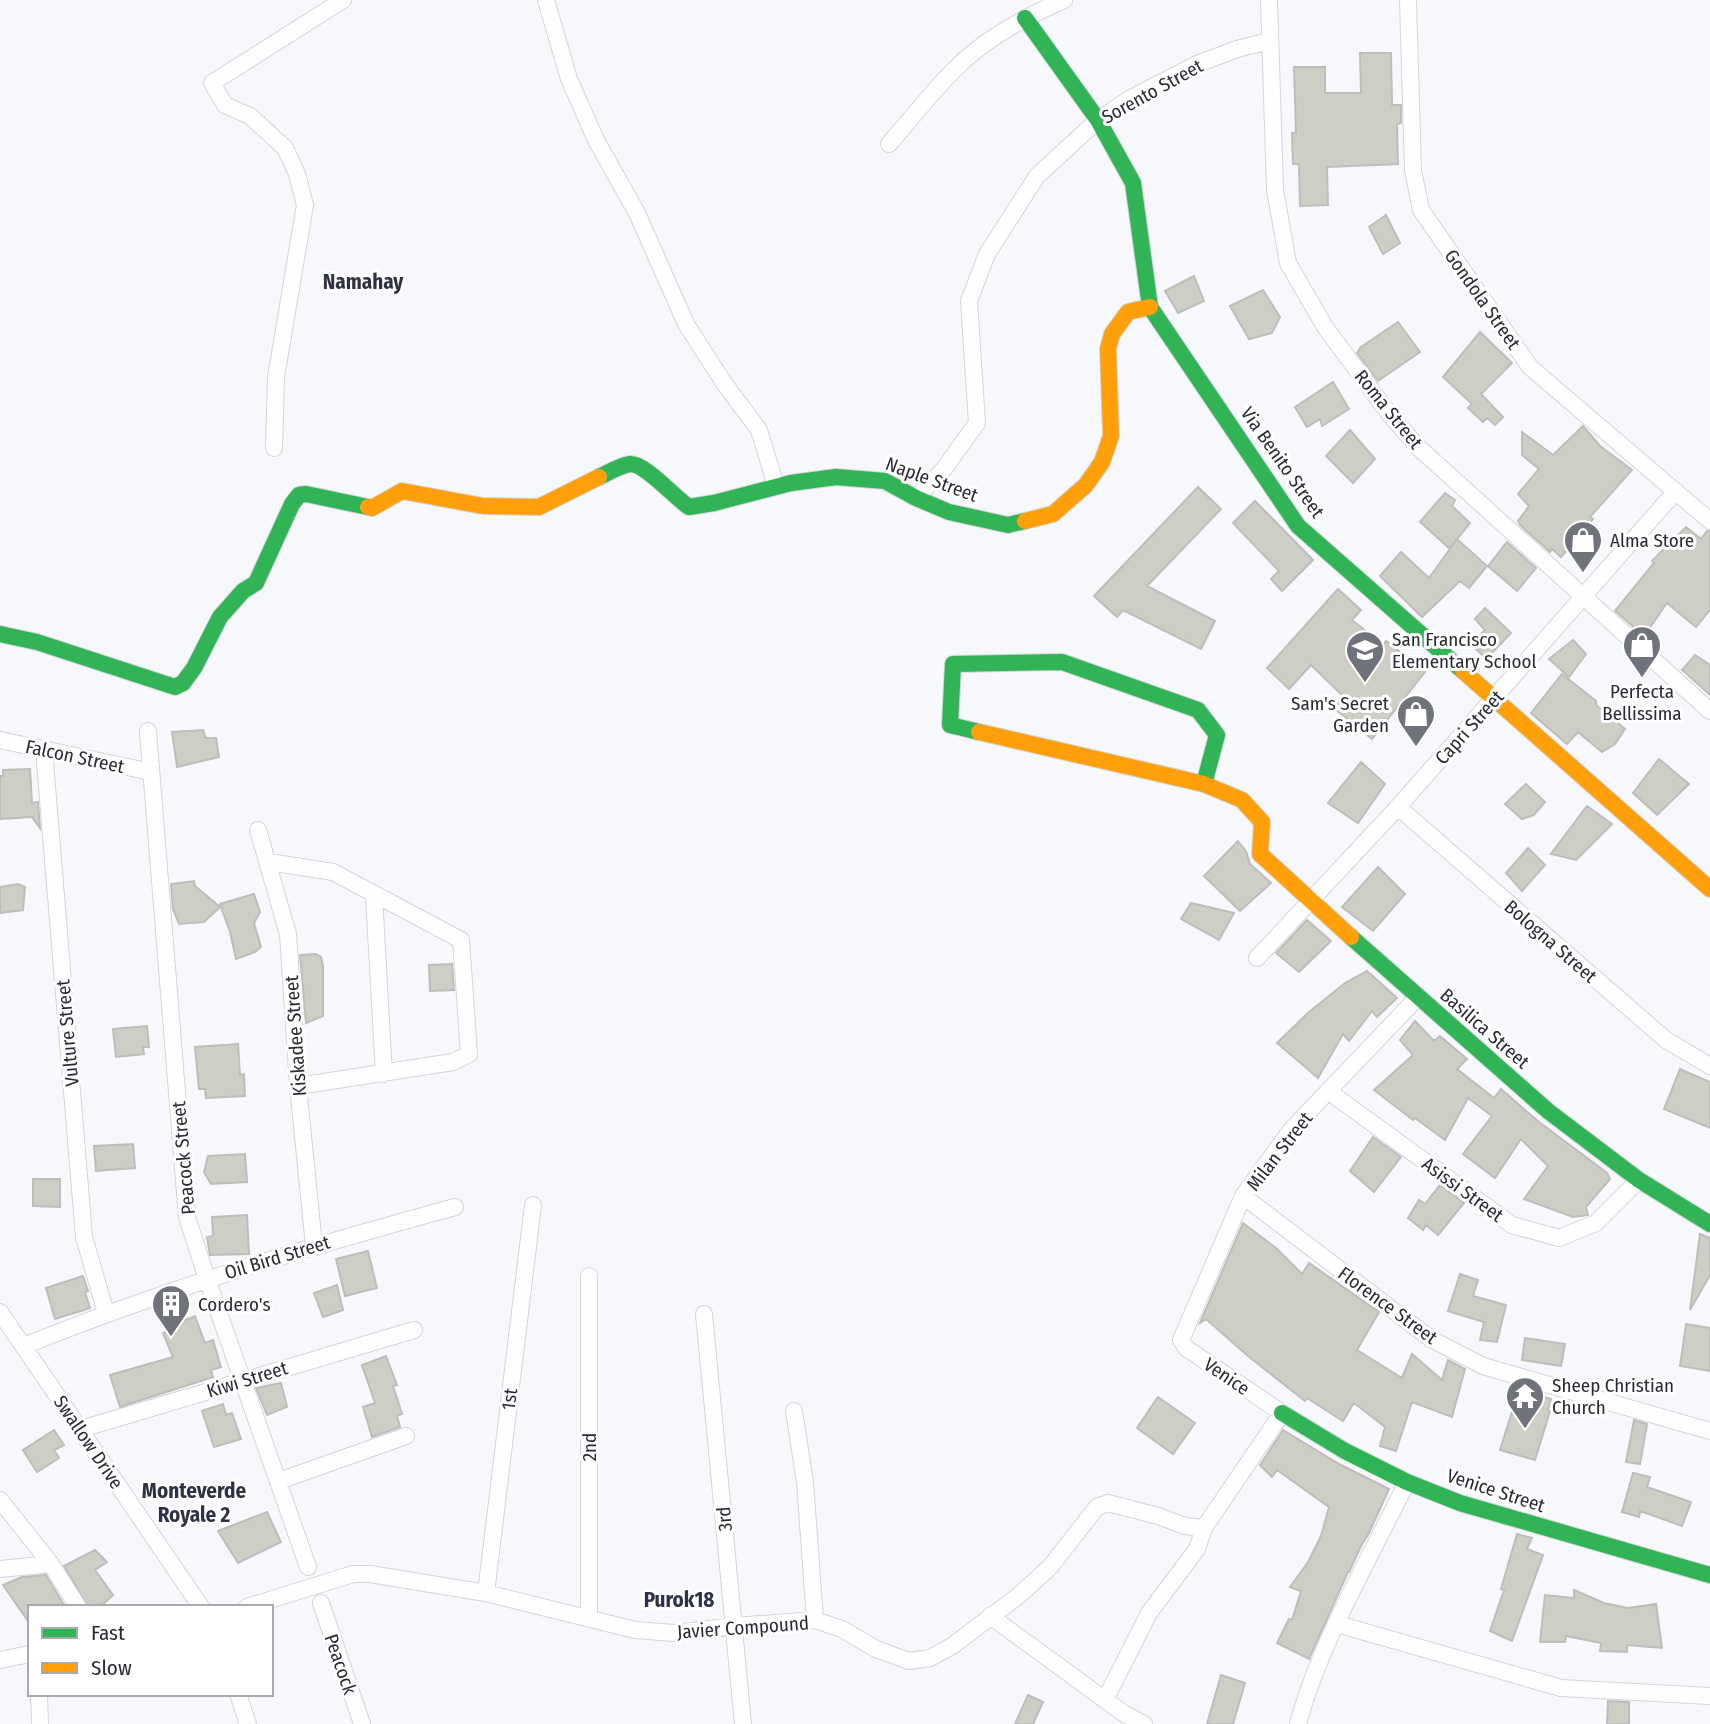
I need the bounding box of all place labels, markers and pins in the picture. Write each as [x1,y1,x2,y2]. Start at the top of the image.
shop icon: Alma Store [1562,519,1604,574]
place label: Alma Store [1610,529,1694,552]
shop icon: Perfecta Bellissima [1621,624,1663,679]
place label: San Francisco Elementary School [1392,628,1537,673]
school or university icon: San Francisco Elementary School [1344,629,1386,684]
place label: Perfecta Bellissima [1602,680,1682,725]
place label: Sam's Secret Garden [1291,692,1390,737]
shop icon: Sam's Secret Garden [1395,693,1437,748]
building icon: Cordero's [150,1283,192,1338]
place label: Cordero's [198,1293,271,1316]
place label: Sheep Christian Church [1552,1374,1674,1419]
temple icon: Sheep Christian Church [1504,1375,1546,1430]

